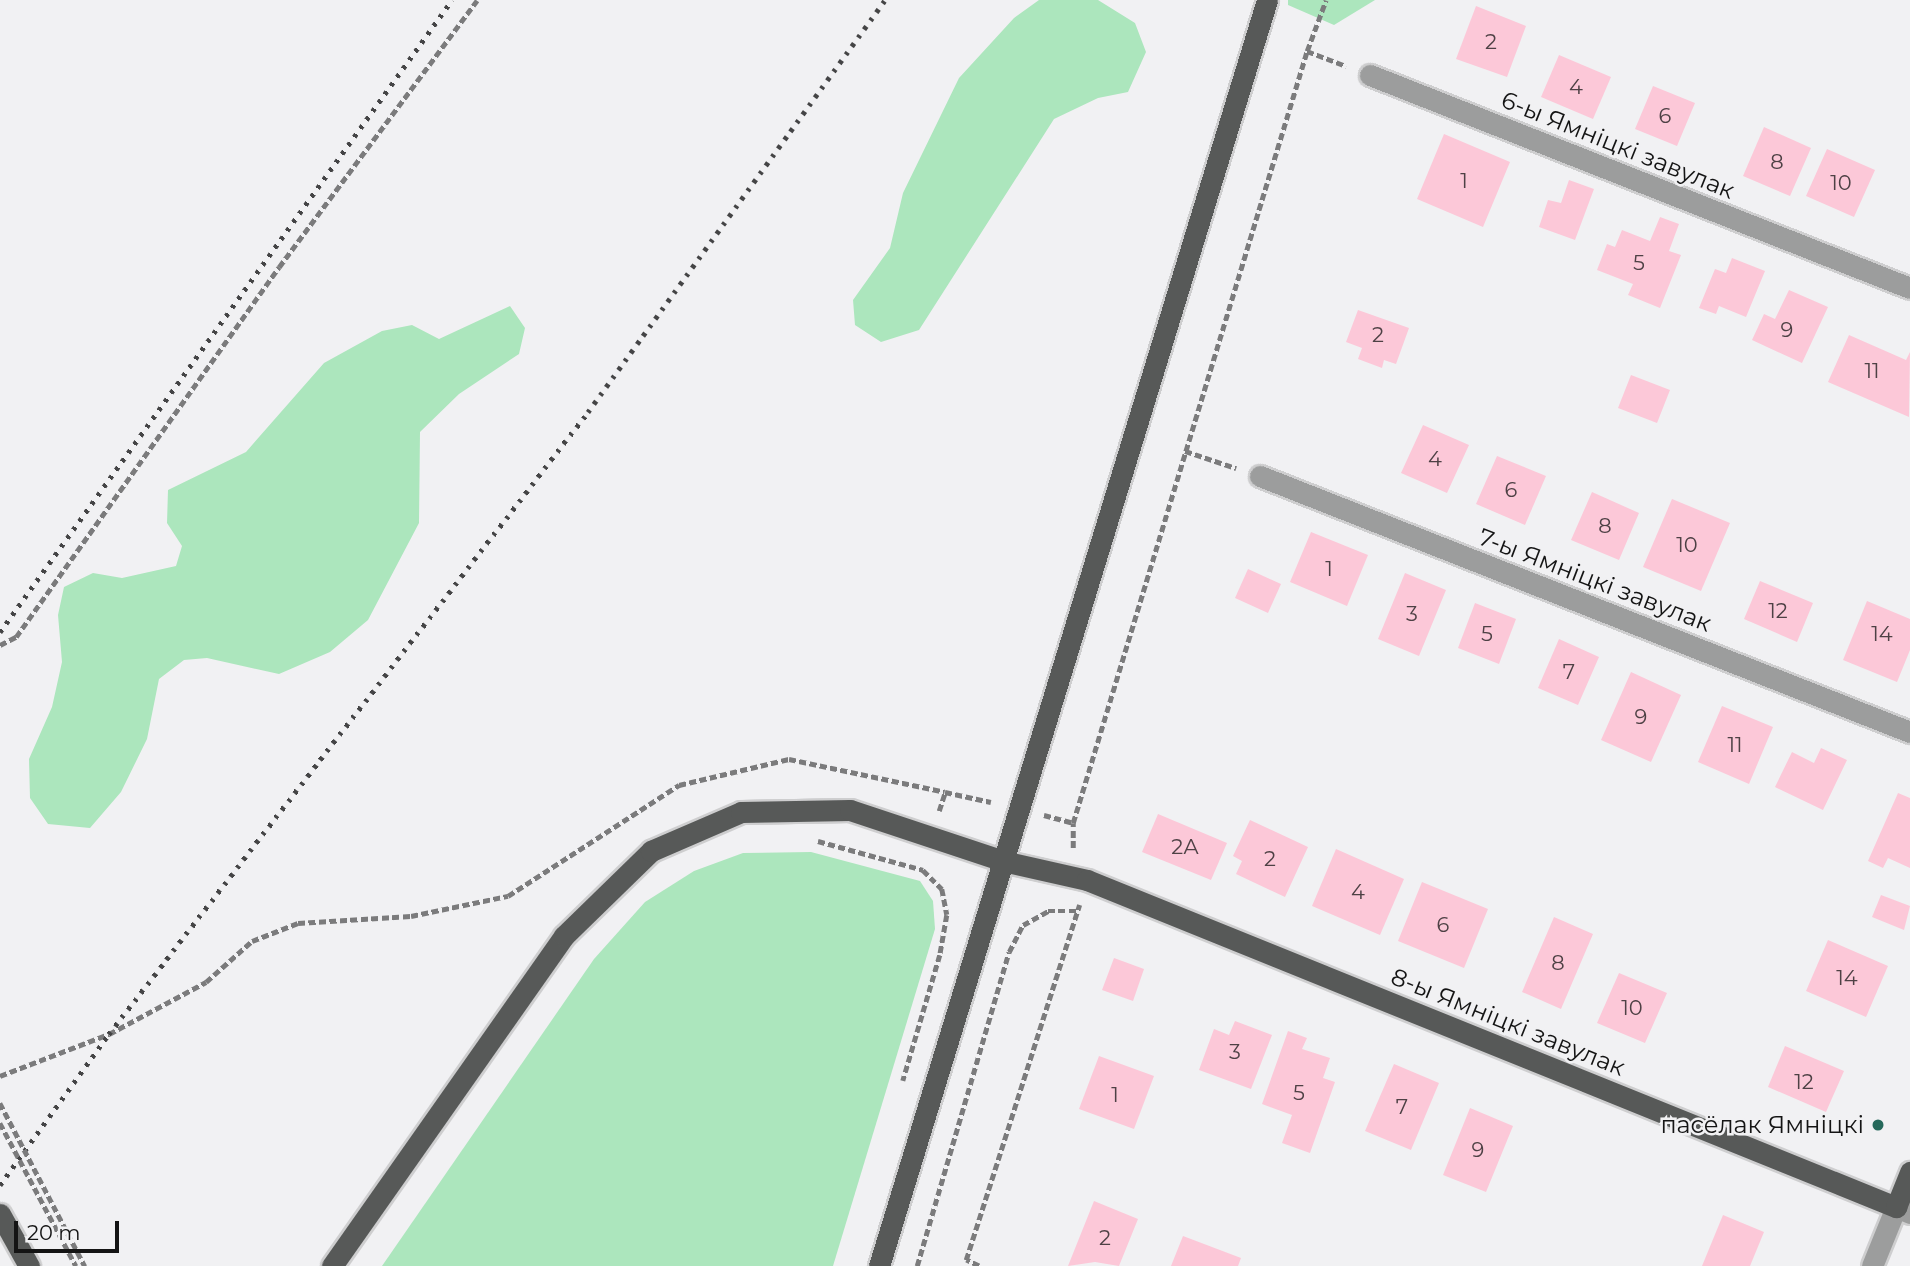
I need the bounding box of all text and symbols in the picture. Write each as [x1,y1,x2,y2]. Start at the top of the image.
house number: 2 [1485,29,1497,55]
house number: 4 [1569,74,1583,100]
street label: 6-ы Ямніцкі завулак [1497,85,1739,205]
house number: 6 [1659,103,1671,129]
house number: 8 [1770,149,1784,175]
house number: 1 [1460,168,1468,194]
house number: 10 [1830,170,1852,196]
house number: 5 [1633,250,1645,276]
house number: 9 [1781,317,1793,343]
house number: 2 [1372,322,1384,348]
house number: 11 [1864,358,1880,384]
house number: 4 [1428,446,1442,472]
house number: 6 [1505,477,1517,503]
house number: 8 [1598,513,1612,539]
street label: 7-ы Ямніцкі завулак [1475,522,1715,638]
house number: 10 [1676,532,1698,558]
house number: 1 [1325,556,1333,582]
house number: 12 [1768,598,1788,624]
house number: 3 [1406,601,1418,627]
house number: 5 [1481,621,1493,647]
house number: 14 [1871,621,1893,647]
house number: 7 [1563,659,1575,685]
house number: 9 [1635,704,1647,730]
house number: 11 [1727,732,1743,758]
house number: 2А [1171,834,1199,860]
house number: 2 [1264,846,1276,872]
house number: 4 [1351,879,1365,905]
house number: 6 [1437,912,1449,938]
house number: 8 [1551,950,1565,976]
street label: 8-ы Ямніцкі завулак [1387,962,1629,1082]
house number: 14 [1836,965,1858,991]
house number: 10 [1621,995,1643,1021]
house number: 3 [1229,1039,1241,1065]
house number: 12 [1794,1069,1814,1095]
house number: 5 [1293,1080,1305,1106]
house number: 1 [1111,1082,1119,1108]
house number: 7 [1396,1094,1408,1120]
place label: пасёлак Ямніцкі [1660,1111,1864,1139]
marker: пасёлак Ямніцкі [1870,1117,1886,1133]
house number: 9 [1472,1137,1484,1163]
scale bar [18,1206,122,1250]
text: 20 m [27,1220,81,1245]
house number: 2 [1099,1225,1111,1251]

